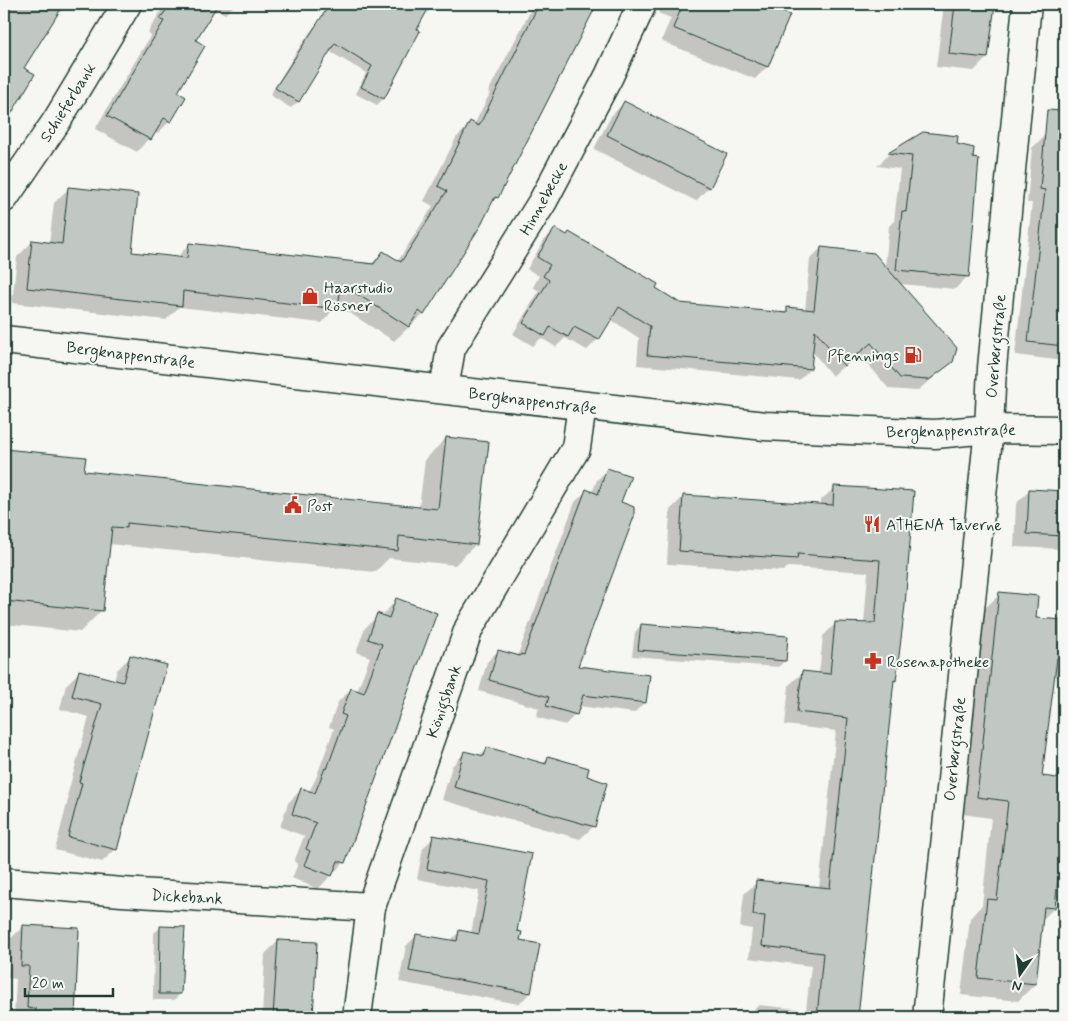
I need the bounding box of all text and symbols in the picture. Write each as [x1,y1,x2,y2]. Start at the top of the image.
street label: Schieferbank [36,59,101,147]
street label: Hinnebecke [515,158,573,239]
place label: Haarstudio Rösner [324,278,393,317]
shop icon: Haarstudio Rösner [300,286,320,306]
street label: Overbergstraße [981,293,1013,399]
street label: Bergknappenstraße [65,337,197,375]
fuel station icon: Pfennings [903,345,923,365]
place label: Pfennings [827,346,899,368]
street label: Bergknappenstraße [467,383,599,421]
street label: Bergknappenstraße [886,420,1016,444]
public building icon: Post [283,495,303,515]
place label: Post [307,496,333,517]
restaurant icon: ATHENA Taverne [862,514,882,534]
place label: ATHENA Taverne [886,515,1002,536]
pharmacy icon: Rosenapotheke [863,651,883,671]
place label: Rosenapotheke [887,652,989,673]
street label: Königsbank [422,662,468,741]
street label: Overbergstraße [940,696,972,802]
street label: Dickebank [151,885,223,910]
north arrow [996,948,1046,998]
scale bar [25,966,112,998]
text: 20 m [32,974,64,994]
text: N [1010,976,1024,996]

